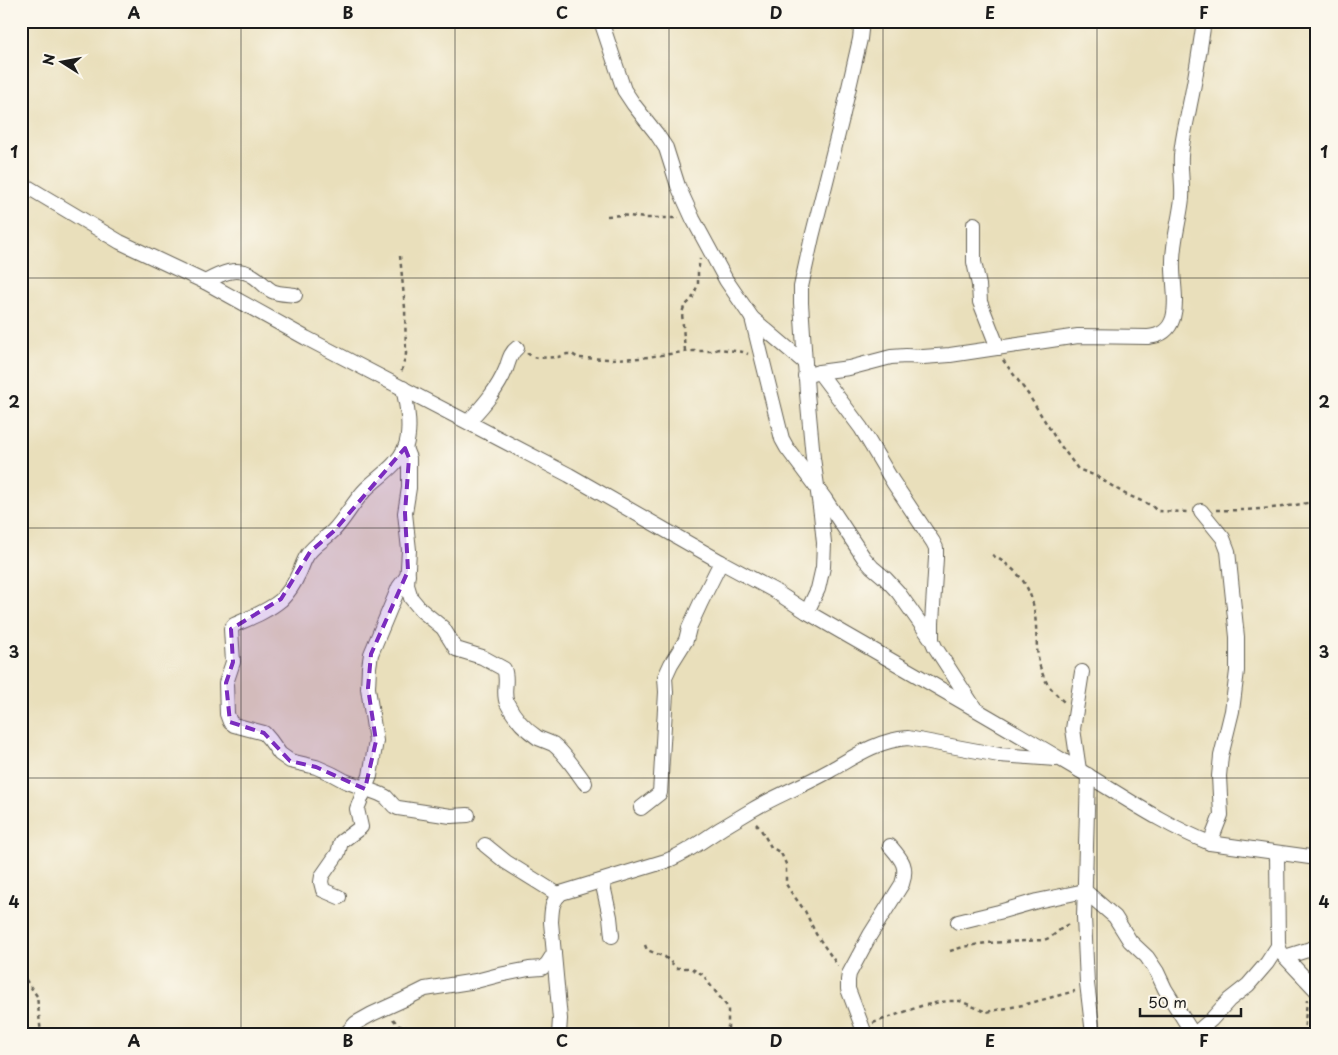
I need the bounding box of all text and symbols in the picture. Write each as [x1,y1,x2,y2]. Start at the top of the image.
text: A [128,0,141,24]
text: B [343,0,354,24]
text: C [556,0,568,24]
text: D [770,0,782,24]
text: E [985,0,995,24]
text: F [1199,0,1209,24]
north arrow [38,38,88,88]
text: N [37,52,60,67]
text: 1 [10,139,18,163]
text: 1 [1320,139,1328,163]
text: 2 [8,389,20,413]
text: 2 [1318,389,1330,413]
text: 3 [9,639,19,663]
text: 3 [1319,639,1329,663]
text: 4 [9,889,20,913]
text: 4 [1319,889,1330,913]
scale bar [1140,985,1242,1017]
text: 50 m [1148,990,1187,1013]
text: A [128,1028,141,1052]
text: B [343,1028,354,1052]
text: C [556,1028,568,1052]
text: D [770,1028,782,1052]
text: E [985,1028,995,1052]
text: F [1199,1028,1209,1052]

